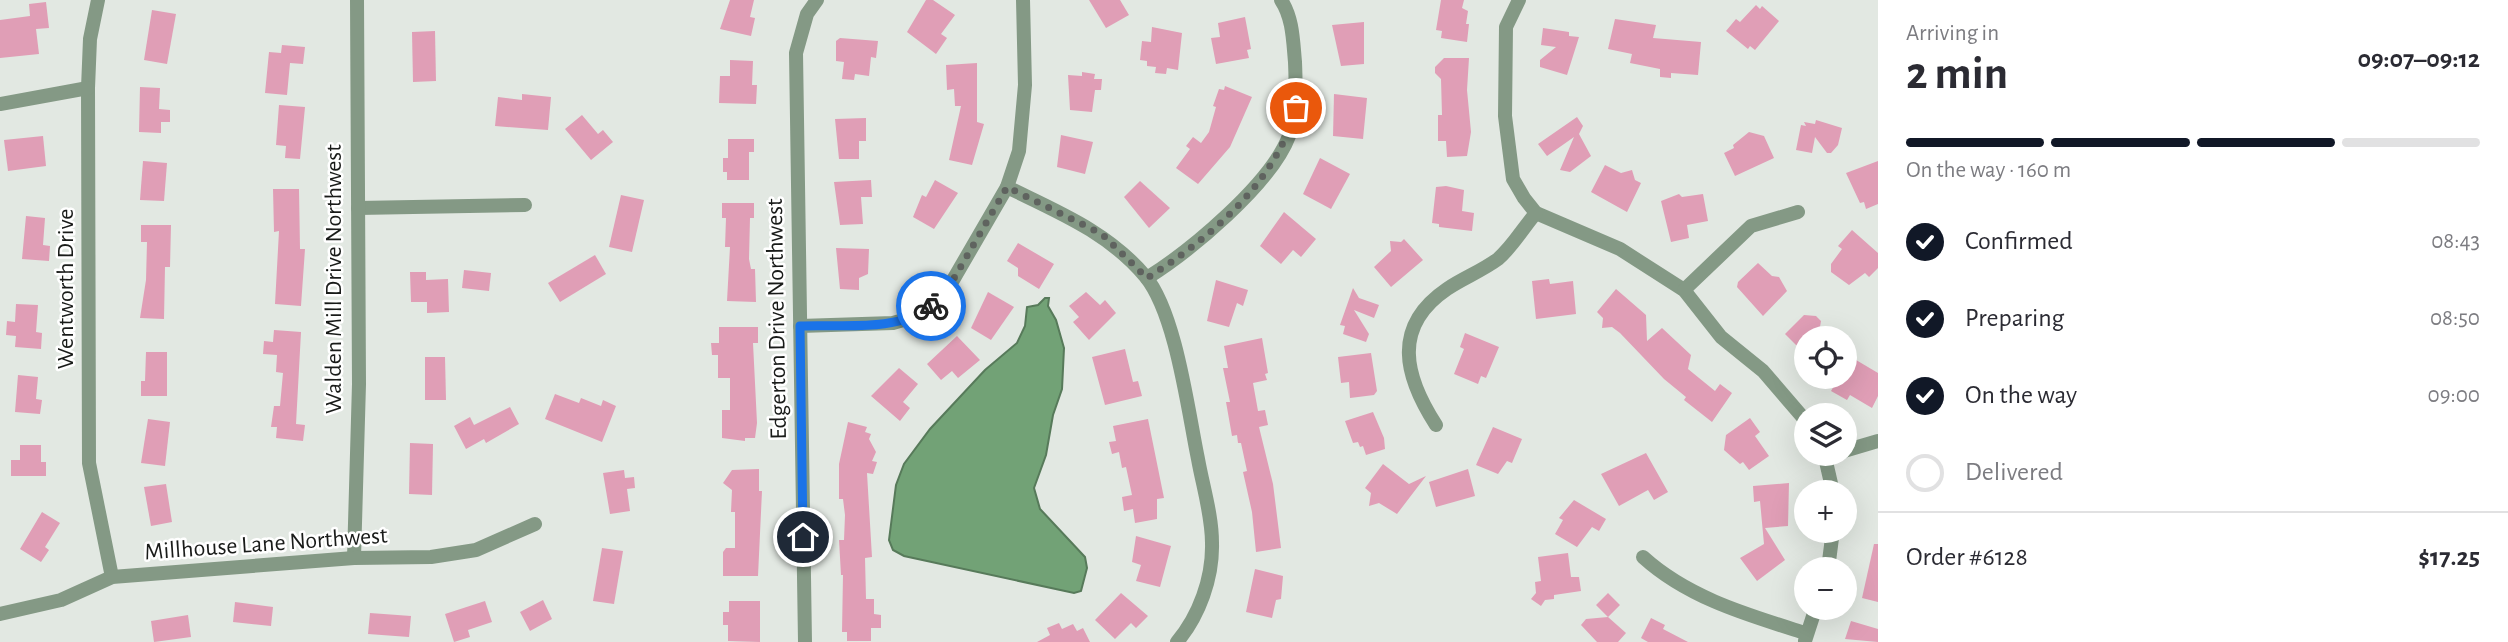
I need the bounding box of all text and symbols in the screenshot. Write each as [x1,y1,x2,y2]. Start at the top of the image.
text: Arriving in [1906,22,1999,45]
text: 09:07–09:12 [2358,46,2480,72]
text: 2 min [1906,51,2008,97]
pin [1266,78,1326,138]
icon: bag [1277,89,1315,127]
street label: Walden Mill Drive Northwest [322,144,346,414]
text: On the way · 160 m [1906,159,2071,182]
street label: Edgerton Drive Northwest [763,198,791,440]
street label: Wentworth Drive [54,209,78,369]
icon: check [1906,223,1944,261]
text: Confirmed [1965,228,2073,254]
text: 08:43 [2431,230,2480,253]
courier [896,271,966,341]
icon: bike [912,287,950,325]
icon: check [1906,300,1944,338]
text: Preparing [1965,305,2064,331]
text: 08:50 [2430,307,2480,330]
map controls [1794,326,1857,620]
button: locate [1794,326,1857,389]
icon: check [1906,377,1944,415]
text: On the way [1965,382,2077,408]
text: 09:00 [2427,384,2480,407]
button: layers [1794,403,1857,466]
text: Delivered [1965,459,2063,485]
button: + [1794,480,1857,543]
pin [773,507,833,567]
icon: home [784,518,822,556]
street label: Millhouse Lane Northwest [144,524,389,564]
text: Order #6128 [1906,544,2028,570]
text: $17.25 [2418,544,2480,570]
button: − [1794,557,1857,620]

